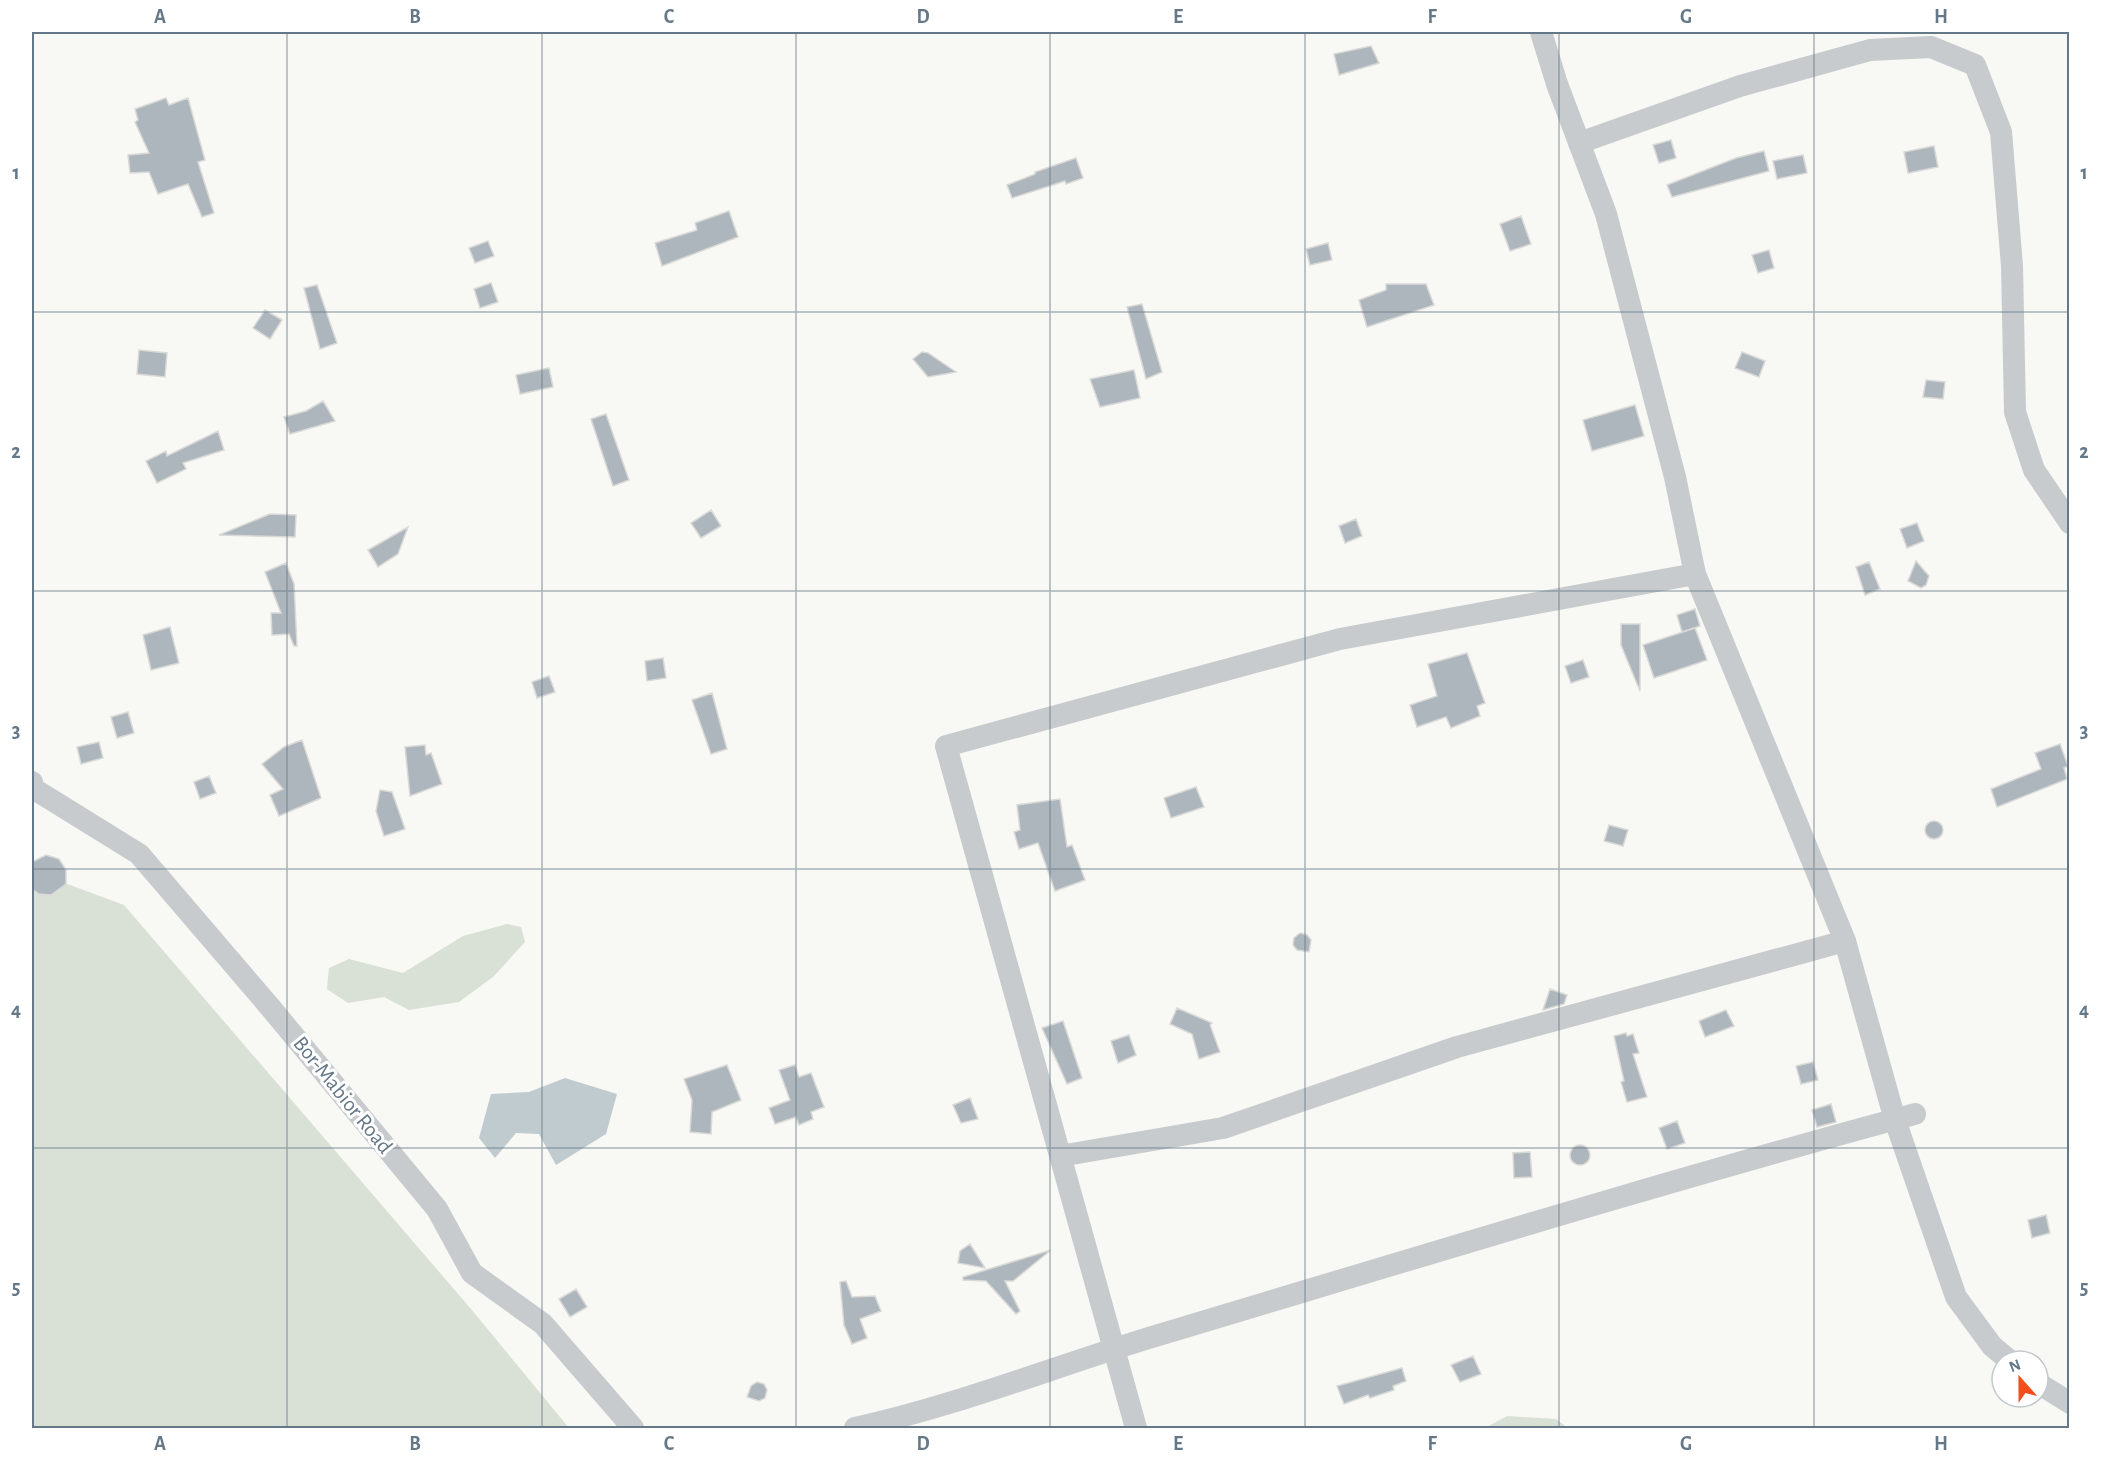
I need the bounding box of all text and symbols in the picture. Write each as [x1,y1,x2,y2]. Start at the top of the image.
text: A [154,7,166,27]
text: B [409,7,421,27]
text: C [664,7,675,27]
text: D [916,7,930,27]
text: E [1173,7,1183,27]
text: F [1427,7,1437,27]
text: G [1680,7,1692,27]
text: H [1934,7,1948,27]
text: 1 [12,163,20,183]
text: 1 [2080,163,2088,183]
text: 2 [11,442,21,462]
text: 2 [2079,442,2089,462]
text: 3 [12,721,20,741]
text: 3 [2080,721,2088,741]
text: 4 [11,1000,21,1020]
text: 4 [2079,1000,2089,1020]
street label: Bor-Mabior Road [289,1032,397,1158]
text: 5 [12,1278,20,1298]
text: 5 [2080,1278,2088,1298]
north arrow [1990,1349,2050,1409]
text: N [2007,1356,2023,1375]
text: A [154,1434,166,1454]
text: B [409,1434,421,1454]
text: C [664,1434,675,1454]
text: D [916,1434,930,1454]
text: E [1173,1434,1183,1454]
text: F [1427,1434,1437,1454]
text: G [1680,1434,1692,1454]
text: H [1934,1434,1948,1454]

